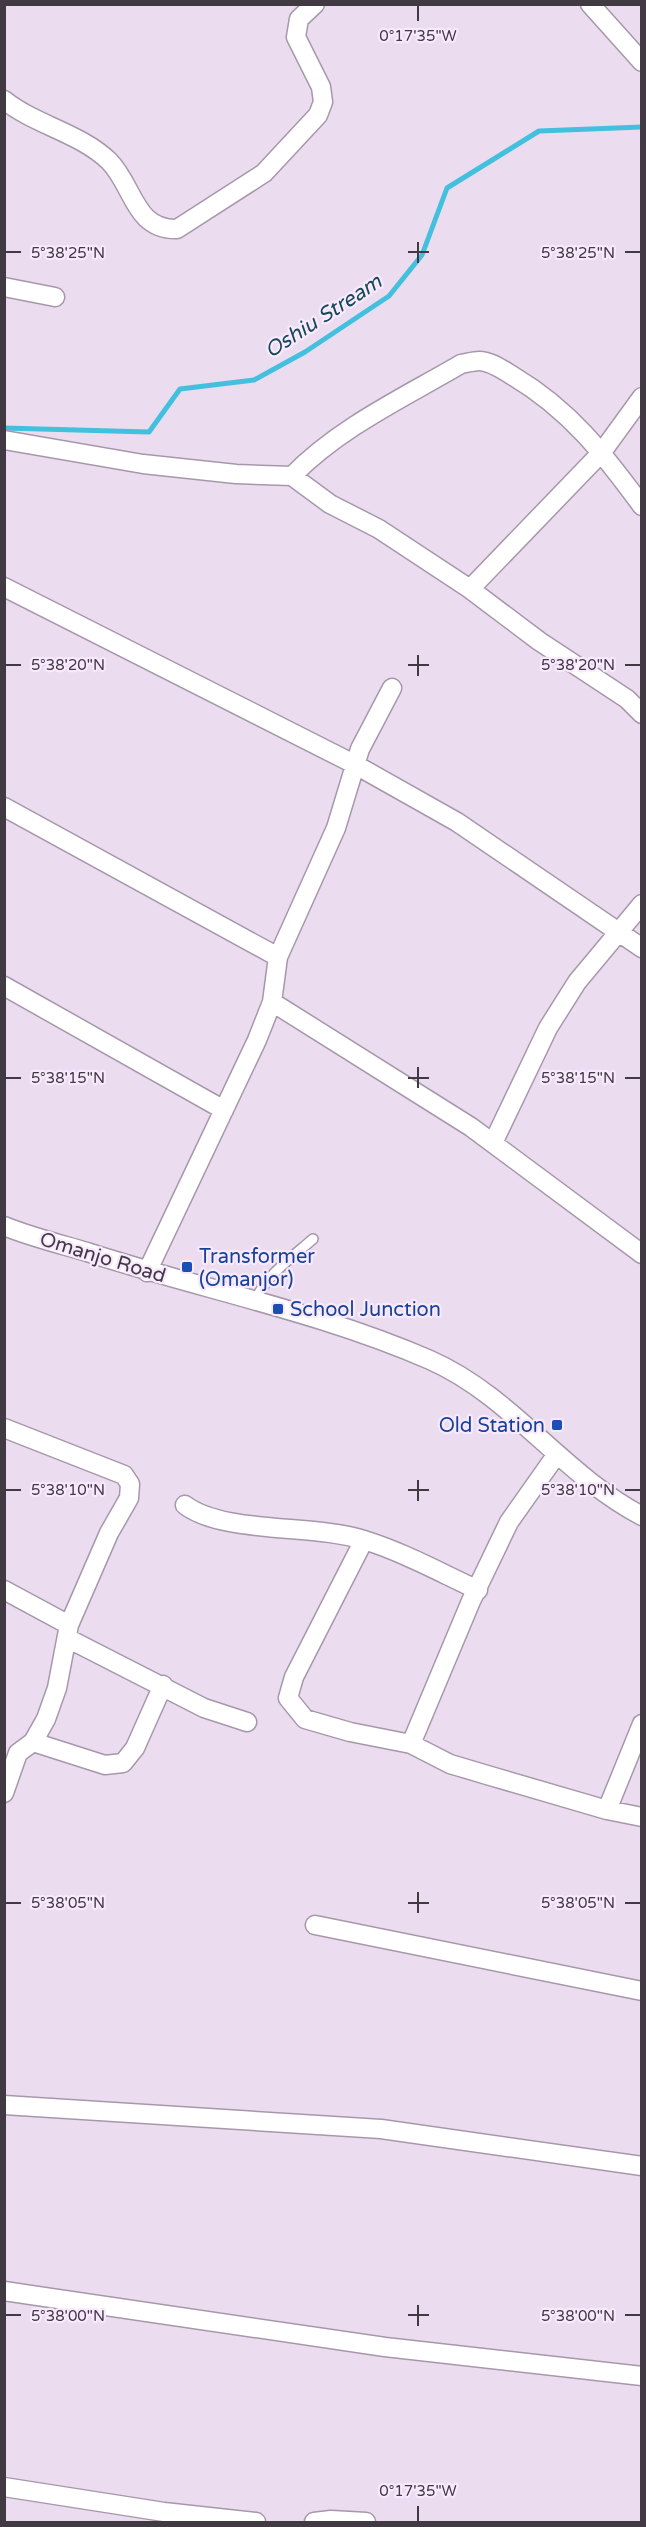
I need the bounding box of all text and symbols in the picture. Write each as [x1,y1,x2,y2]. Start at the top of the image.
text: 0°17'35"W [379,27,457,45]
text: 5°38'25"N [31,244,105,262]
text: 5°38'25"N [541,244,615,262]
water label: Oshiu Stream [260,269,387,364]
text: 5°38'20"N [31,656,105,674]
text: 5°38'20"N [541,656,615,674]
text: 5°38'15"N [31,1069,105,1087]
text: 5°38'15"N [541,1069,615,1087]
street label: Omanjo Road [37,1227,169,1289]
place label: Transformer (Omanjor) [199,1245,315,1292]
marker: Transformer (Omanjor) [180,1260,194,1274]
place label: School Junction [290,1298,441,1322]
marker: School Junction [271,1302,285,1316]
place label: Old Station [439,1414,545,1438]
marker: Old Station [550,1418,564,1432]
text: 5°38'10"N [31,1481,105,1499]
text: 5°38'10"N [541,1481,615,1499]
text: 5°38'05"N [31,1894,105,1912]
text: 5°38'05"N [541,1894,615,1912]
text: 5°38'00"N [31,2307,105,2325]
text: 5°38'00"N [541,2307,615,2325]
text: 0°17'35"W [379,2482,457,2500]

